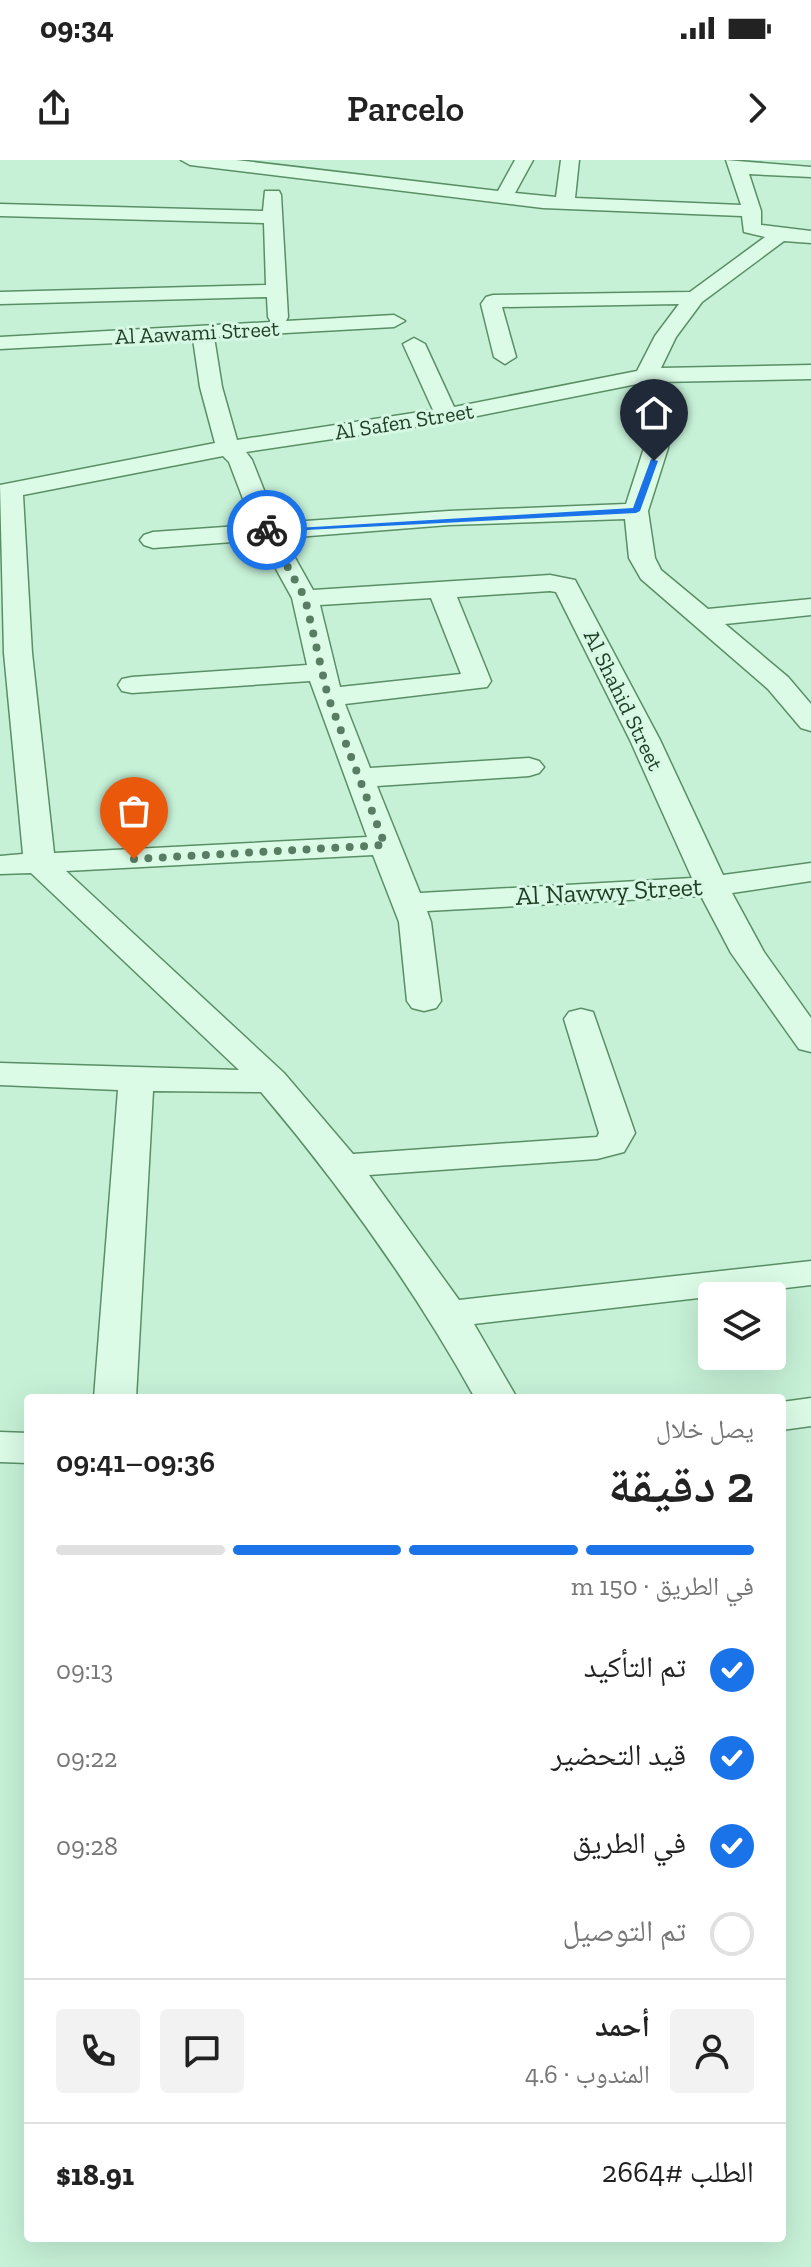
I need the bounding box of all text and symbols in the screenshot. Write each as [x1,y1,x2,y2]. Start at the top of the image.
text: 09:34 [40,10,114,46]
icon: share [32,86,76,130]
icon: forward [735,86,779,130]
text: Parcelo [347,87,464,130]
street label: Al Aawami Street [114,315,281,350]
pin [620,379,688,461]
icon: home [632,391,676,435]
street label: Al Safen Street [333,397,476,446]
courier [227,490,307,570]
icon: bike [245,508,289,552]
street label: Al Shahid Street [578,625,670,776]
pin [100,777,168,859]
icon: bag [112,789,156,833]
street label: Al Nawwy Street [515,870,704,912]
map controls [698,1282,786,1370]
button: layers [698,1282,786,1370]
text: يصل خلال [656,1413,754,1445]
text: 09:36–09:41 [56,1444,215,1480]
text: 2 دقيقة [608,1453,754,1515]
text: في الطريق · 150 m [571,1570,754,1602]
icon: check [710,1648,754,1692]
text: تم التأكيد [584,1649,686,1685]
text: 09:13 [56,1654,113,1686]
icon: check [710,1736,754,1780]
text: قيد التحضير [551,1737,686,1773]
text: 09:22 [56,1742,117,1774]
icon: check [710,1824,754,1868]
text: في الطريق [572,1825,686,1861]
text: 09:28 [56,1830,118,1862]
text: تم التوصيل [563,1913,686,1949]
text: أحمد [595,2008,650,2044]
button: phone [56,2009,140,2093]
button: chat [160,2009,244,2093]
button: person [670,2009,754,2093]
text: المندوب · 4.6 [525,2058,650,2090]
text: الطلب #2664 [602,2154,754,2190]
text: $18.91 [56,2157,134,2193]

